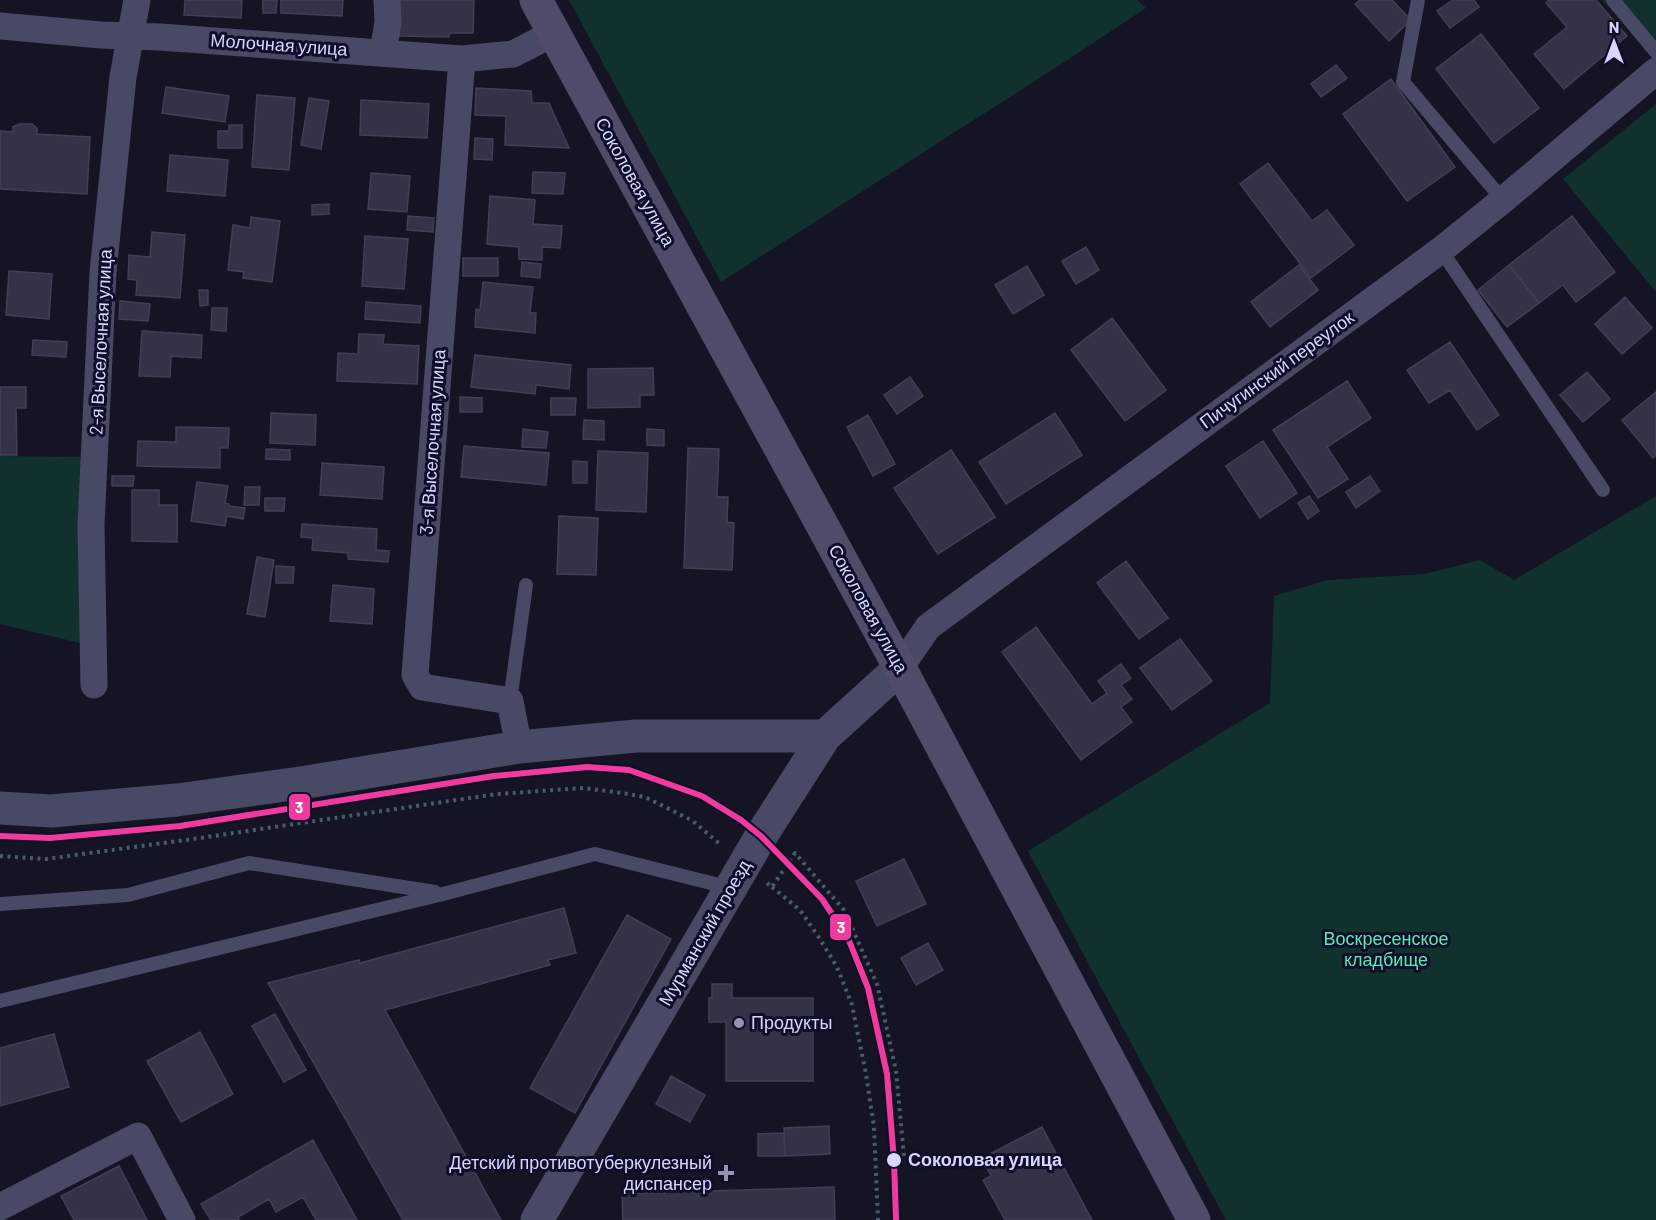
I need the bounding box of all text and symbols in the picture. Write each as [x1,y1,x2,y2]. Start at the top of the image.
north arrow [1584,12,1644,72]
text: N [1609,17,1619,36]
street label: Молочная улица [210,28,349,60]
street label: Соколовая улица [591,113,681,251]
street label: 2-я Выселочная улица [84,248,116,435]
street label: Пичугинский переулок [1195,306,1358,433]
street label: 3-я Выселочная улица [415,348,450,535]
street label: Соколовая улица [824,540,914,678]
line badge: 3 [288,793,311,821]
text: 3 [295,797,303,816]
street label: Мурманский проезд [653,855,755,1009]
line badge: 3 [829,913,852,941]
text: 3 [837,917,845,936]
park label: Воскресенское кладбище [1324,927,1448,970]
place label: Продукты [751,1011,832,1033]
marker: Продукты [732,1016,746,1030]
place label: Соколовая улица [908,1148,1063,1170]
place label: Детский противотуберкулезный диспансер [449,1151,712,1194]
marker: Соколовая улица [885,1151,903,1169]
marker: Детский противотуберкулезный диспансер [717,1164,735,1182]

